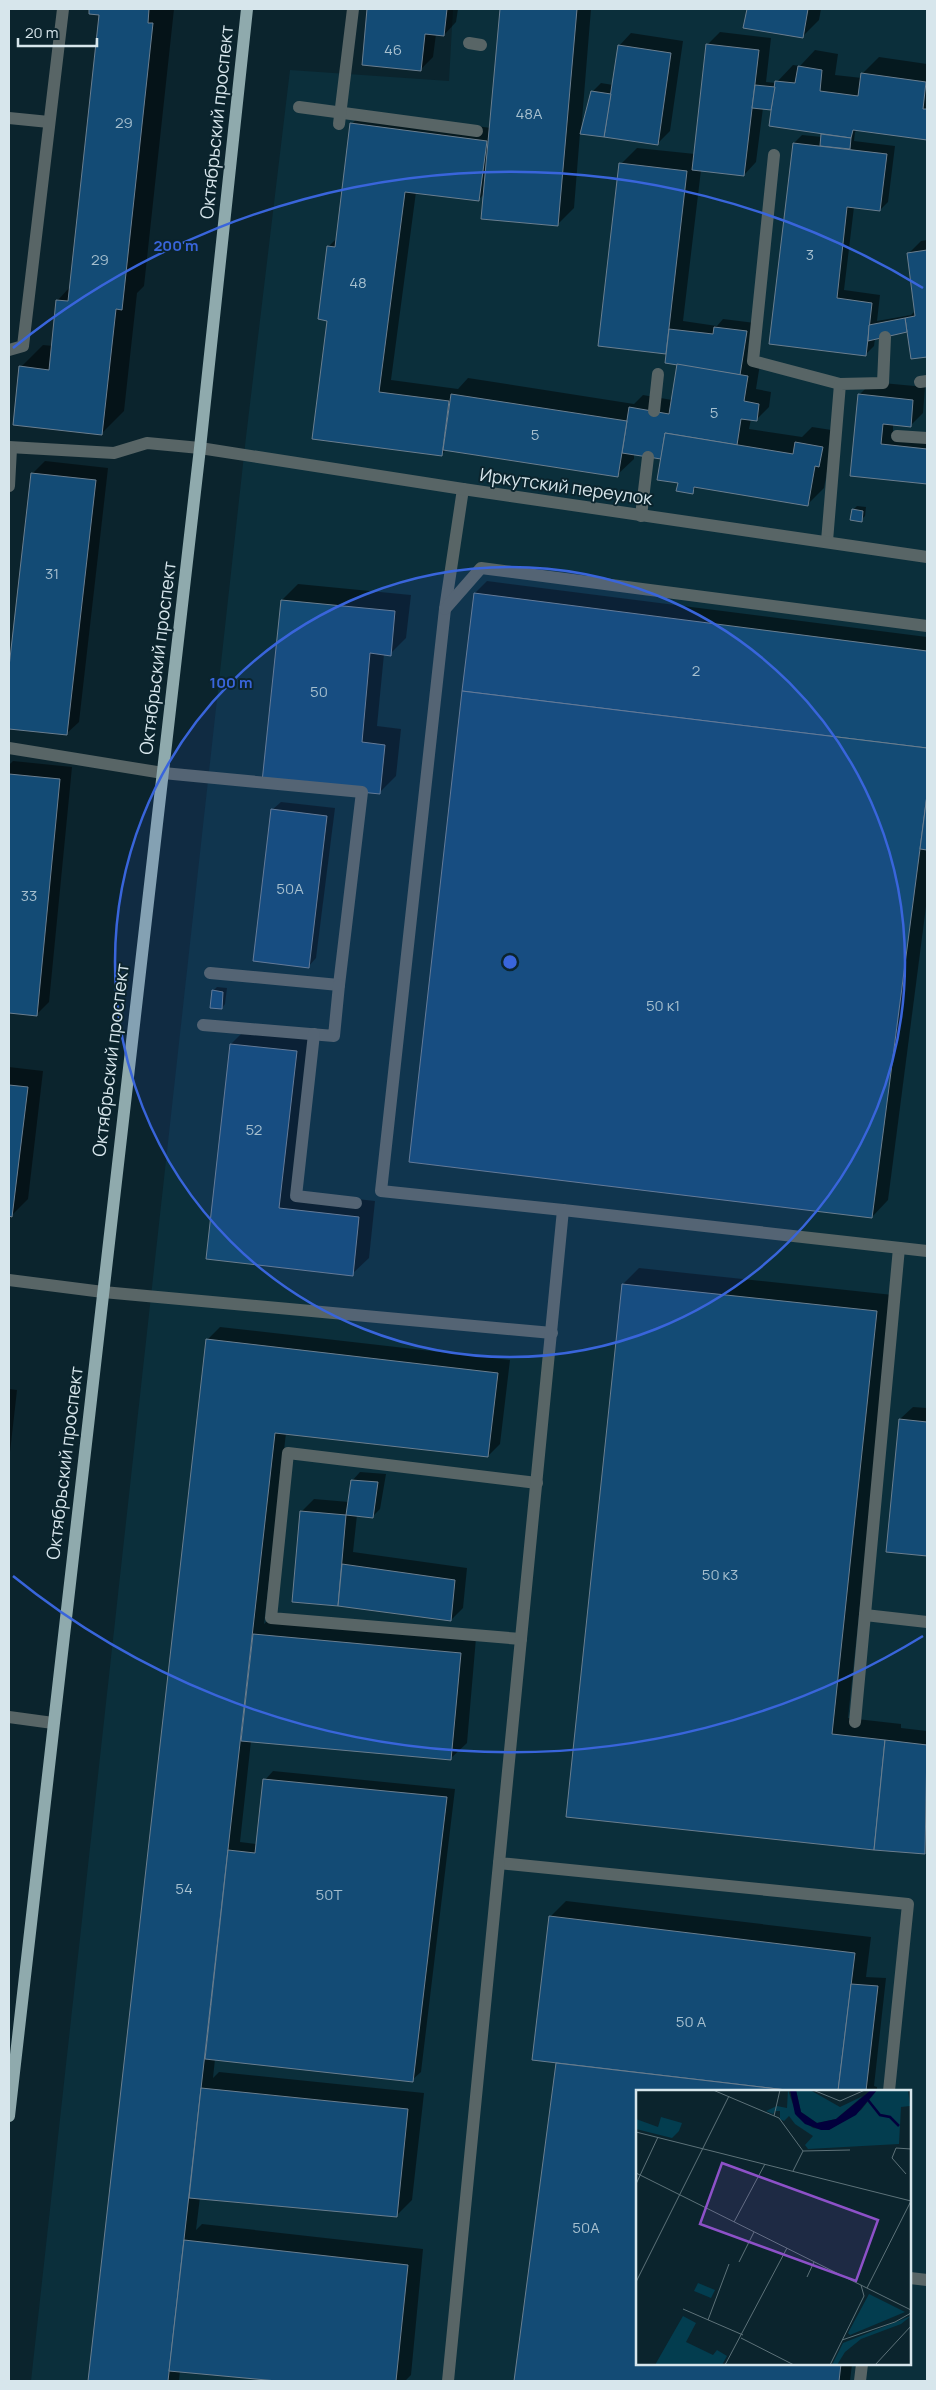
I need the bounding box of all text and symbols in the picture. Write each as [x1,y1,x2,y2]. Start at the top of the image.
scale bar [18,15,96,47]
text: 20 m [25,22,58,43]
street label: Октябрьский проспект [194,24,238,220]
house number: 46 [384,39,402,60]
house number: 48А [515,103,543,124]
house number: 29 [115,112,133,133]
text: 200 m [153,235,199,256]
house number: 3 [806,244,814,265]
house number: 29 [91,249,109,270]
house number: 48 [349,272,367,293]
house number: 5 [710,402,718,423]
house number: 5 [531,424,539,445]
street label: Иркутский переулок [478,462,655,510]
street label: Октябрьский проспект [133,560,181,756]
house number: 31 [45,563,59,584]
house number: 2 [692,660,700,681]
text: 100 m [210,672,252,693]
house number: 50 [310,681,328,702]
house number: 50А [276,878,304,899]
house number: 33 [21,885,37,906]
centre of rings [501,953,519,971]
street label: Октябрьский проспект [86,962,134,1158]
house number: 50 к1 [646,995,680,1016]
house number: 52 [246,1119,262,1140]
street label: Октябрьский проспект [40,1365,88,1561]
house number: 50 к3 [702,1564,738,1585]
house number: 54 [175,1878,193,1899]
house number: 50Т [316,1884,342,1905]
house number: 50 А [676,2011,707,2032]
inset map [636,2090,911,2365]
house number: 50А [572,2217,600,2238]

